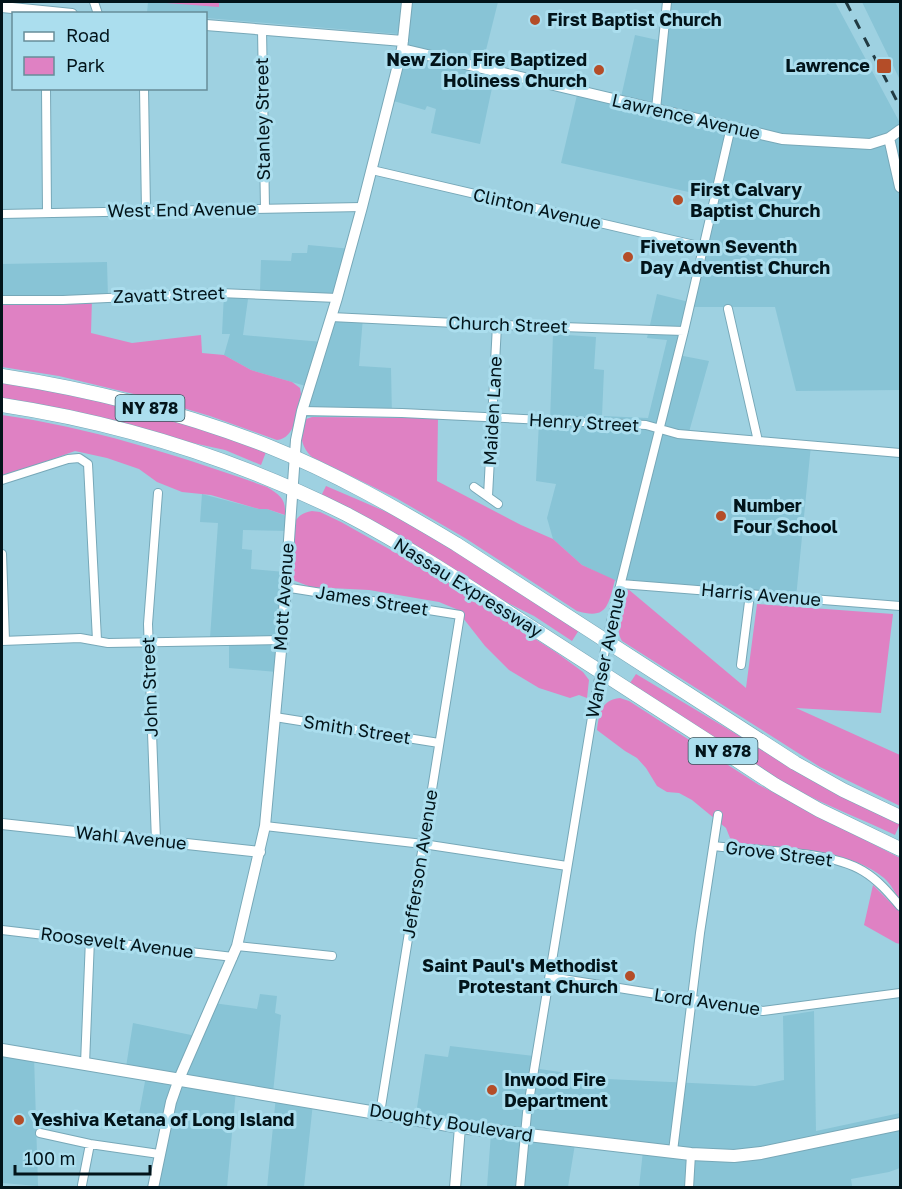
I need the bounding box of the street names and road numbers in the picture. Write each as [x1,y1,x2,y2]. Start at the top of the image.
street label: Stanley Street [250,57,274,181]
street label: Lawrence Avenue [610,88,763,144]
street label: Clinton Avenue [471,183,603,233]
street label: West End Avenue [107,197,257,221]
street label: Zavatt Street [113,281,225,307]
street label: Church Street [448,311,568,337]
street label: Maiden Lane [478,356,506,466]
road number: NY 878 [116,395,184,421]
street label: Henry Street [528,408,640,436]
street label: Nassau Expressway [390,533,547,642]
street label: Mott Avenue [268,542,298,652]
street label: Harris Avenue [700,578,822,610]
street label: James Street [314,580,430,620]
street label: Wanser Avenue [580,586,630,720]
street label: John Street [136,636,162,738]
street label: Smith Street [302,710,412,748]
road number: NY 878 [688,738,758,764]
street label: Jefferson Avenue [396,788,442,940]
street label: Wahl Avenue [74,820,188,854]
street label: Grove Street [724,836,834,871]
street label: Roosevelt Avenue [39,922,195,962]
street label: Lord Avenue [653,983,762,1019]
street label: Doughty Boulevard [368,1098,535,1146]

